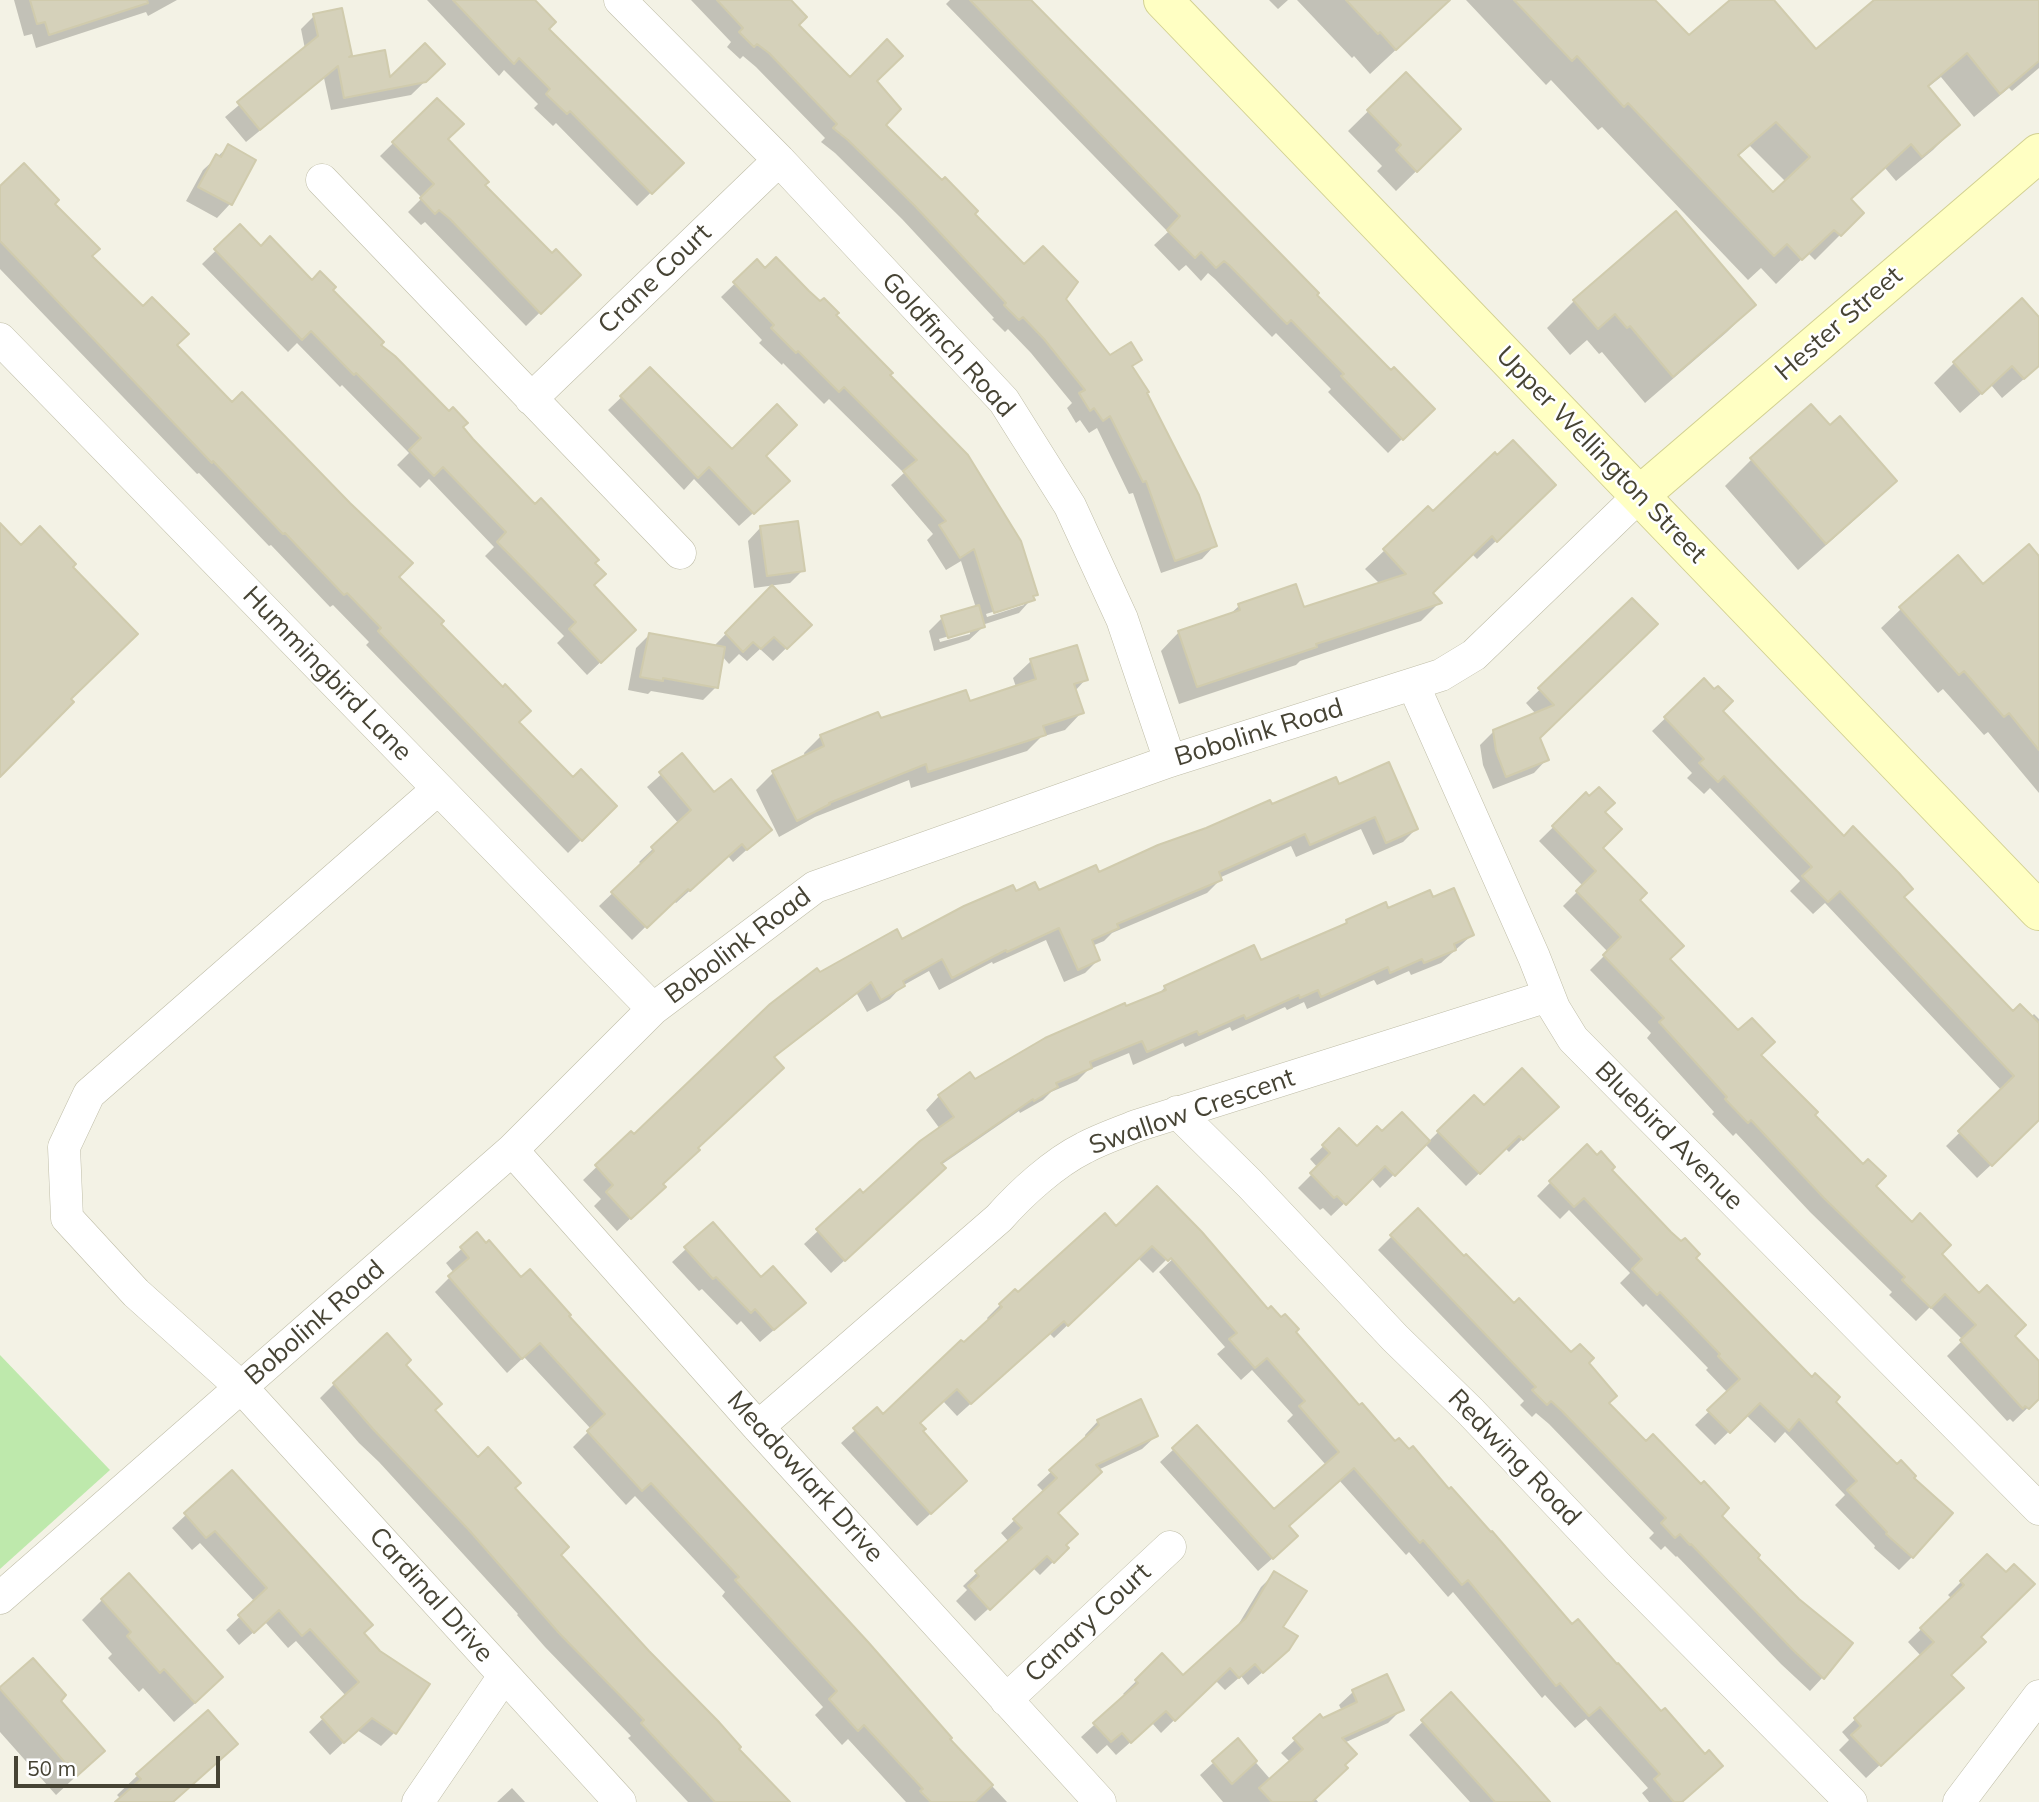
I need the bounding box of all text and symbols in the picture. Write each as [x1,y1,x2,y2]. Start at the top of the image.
street label: Crane Court [592,217,718,341]
street label: Hester Street [1769,260,1909,388]
street label: Goldfinch Road [875,266,1021,424]
street label: Upper Wellington Street [1489,340,1713,570]
street label: Hummingbird Lane [236,580,418,768]
street label: Bobolink Road [1171,693,1347,773]
street label: Bobolink Road [659,881,817,1011]
street label: Bluebird Avenue [1588,1055,1750,1217]
street label: Swallow Crescent [1085,1062,1299,1162]
street label: Bobolink Road [239,1254,391,1392]
street label: Redwing Road [1441,1383,1587,1533]
street label: Meadowlark Drive [720,1385,890,1569]
street label: Cardinal Drive [362,1521,500,1669]
street label: Canary Court [1019,1557,1157,1689]
scale bar [18,1742,224,1786]
text: 50 m [27,1755,76,1781]

